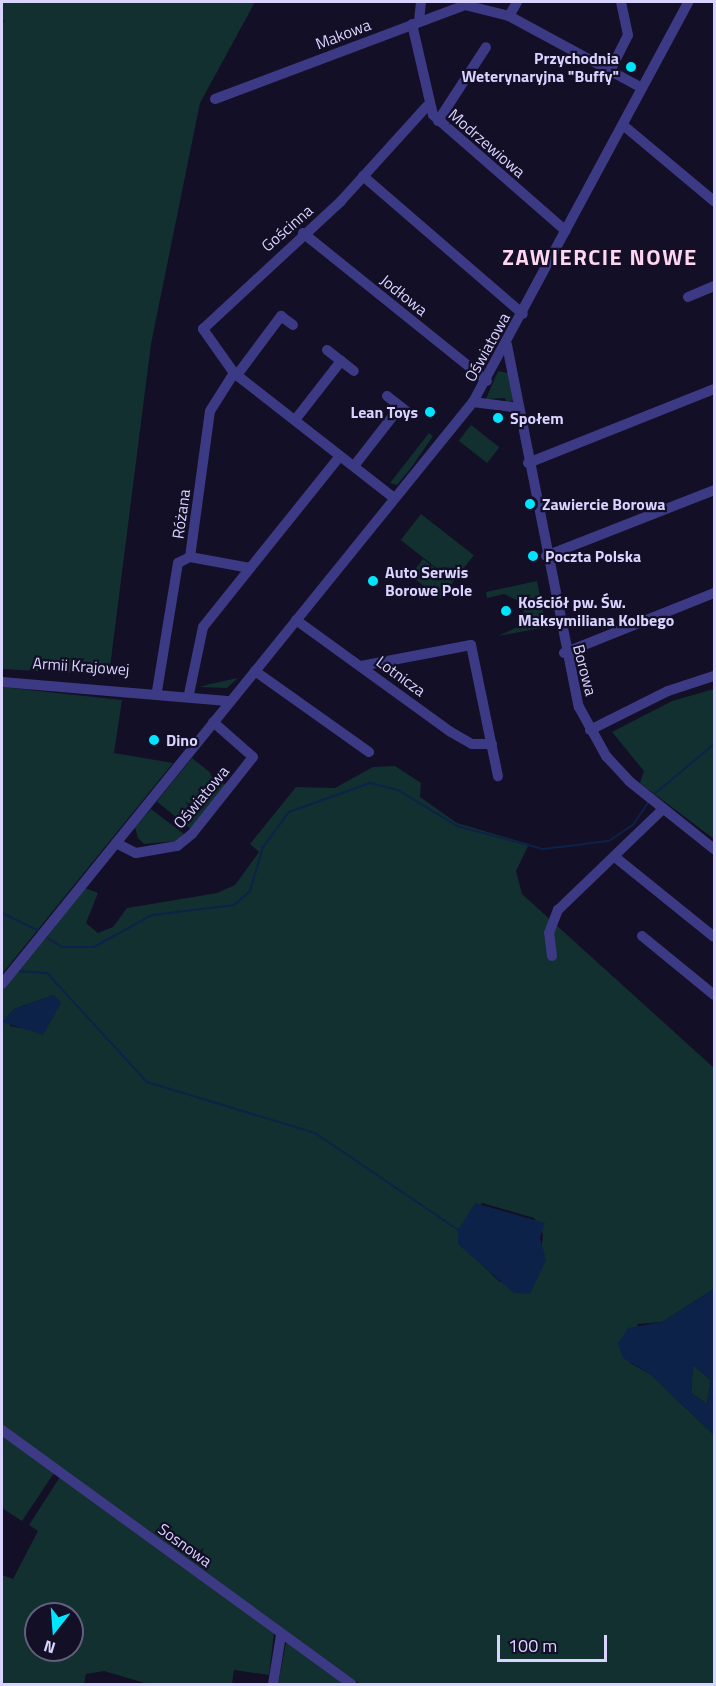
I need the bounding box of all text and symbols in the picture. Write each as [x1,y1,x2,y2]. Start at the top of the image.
street label: Makowa [313,15,373,53]
place label: Przychodnia Weterynaryjna "Buffy" [461,48,619,86]
marker: Przychodnia Weterynaryjna "Buffy" [624,60,638,74]
street label: Modrzewiowa [445,105,529,181]
street label: Gościnna [258,201,316,255]
district label: ZAWIERCIE NOWE [502,245,698,271]
street label: Jodłowa [377,270,431,320]
street label: Oświatowa [460,309,514,385]
place label: Lean Toys [351,402,418,422]
marker: Lean Toys [423,405,437,419]
place label: Społem [510,408,564,428]
marker: Społem [491,411,505,425]
street label: Różana [168,488,194,540]
place label: Zawiercie Borowa [542,494,665,514]
marker: Zawiercie Borowa [523,497,537,511]
place label: Poczta Polska [545,546,641,566]
marker: Poczta Polska [526,549,540,563]
place label: Auto Serwis Borowe Pole [385,562,472,600]
marker: Auto Serwis Borowe Pole [366,574,380,588]
place label: Kościół pw. Św. Maksymiliana Kolbego [518,592,674,630]
marker: Kościół pw. Św. Maksymiliana Kolbego [499,604,513,618]
street label: Borowa [569,642,601,698]
street label: Lotnicza [373,652,429,700]
street label: Armii Krajowej [32,653,130,679]
place label: Dino [166,730,198,750]
marker: Dino [147,733,161,747]
street label: Oświatowa [169,762,233,832]
street label: Sosnowa [154,1519,216,1571]
north arrow [24,1602,84,1662]
scale bar [500,1623,610,1661]
text: 100 m [508,1632,557,1659]
text: N [41,1634,58,1660]

